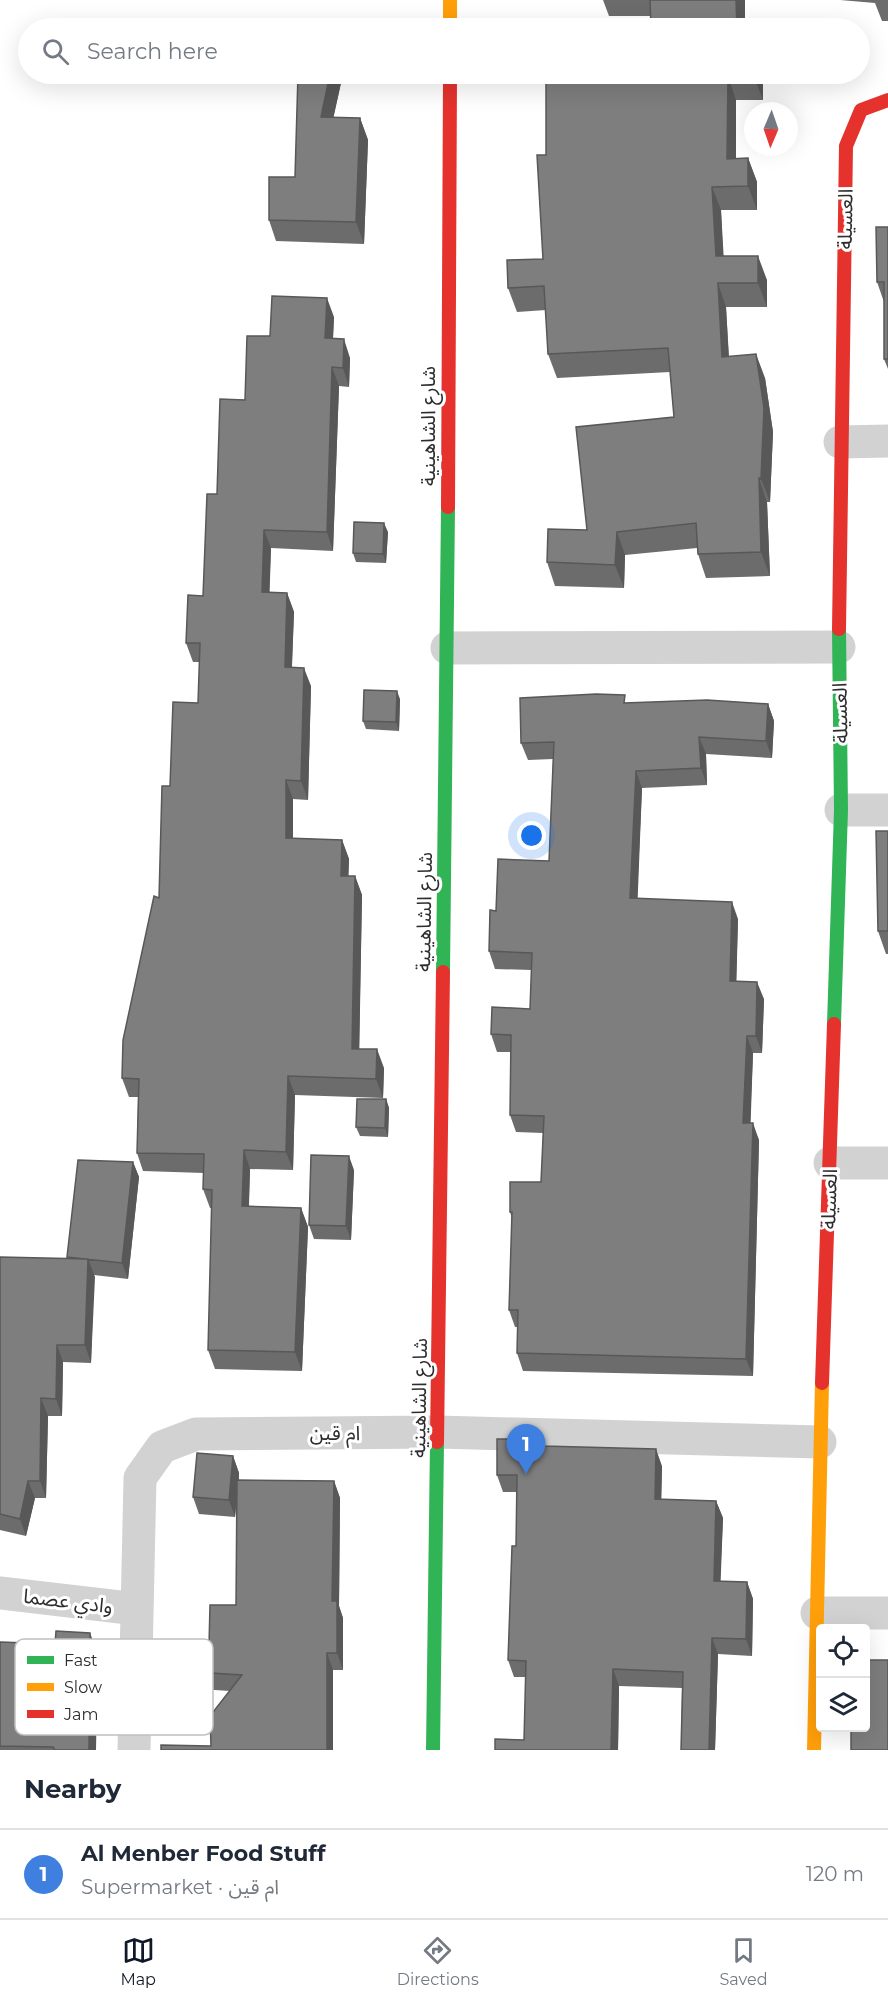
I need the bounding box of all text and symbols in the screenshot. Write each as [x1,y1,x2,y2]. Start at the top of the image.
search box [18,18,870,84]
icon: search [39,35,72,68]
text: Search here [87,38,218,65]
north arrow [744,102,798,156]
street label: العسيلة [832,189,858,249]
street label: شارع الشاهينية [416,366,443,486]
street label: العسيلة [827,683,853,743]
your location [517,821,546,850]
street label: شارع الشاهينية [411,852,440,972]
street label: العسيلة [816,1168,842,1230]
street label: شارع الشاهينية [406,1338,435,1458]
street label: ام قين [310,1421,360,1448]
pin: 1 [506,1424,546,1474]
street label: وادي عصما [21,1584,114,1622]
map controls [816,1624,870,1732]
button: locate [816,1624,870,1678]
legend [15,1639,213,1735]
text: Fast [64,1651,98,1670]
text: Slow [64,1678,102,1697]
button: layers [816,1678,870,1732]
text: Jam [63,1705,98,1724]
text: Nearby [24,1773,121,1805]
text: Al Menber Food Stuff [81,1840,326,1867]
text: 1 [40,1862,47,1886]
text: 120 m [806,1862,864,1886]
text: Supermarket · ام قين [81,1875,279,1899]
tab: Map [120,1934,156,1989]
tab: Directions [397,1934,479,1989]
tab: Saved [720,1934,768,1989]

